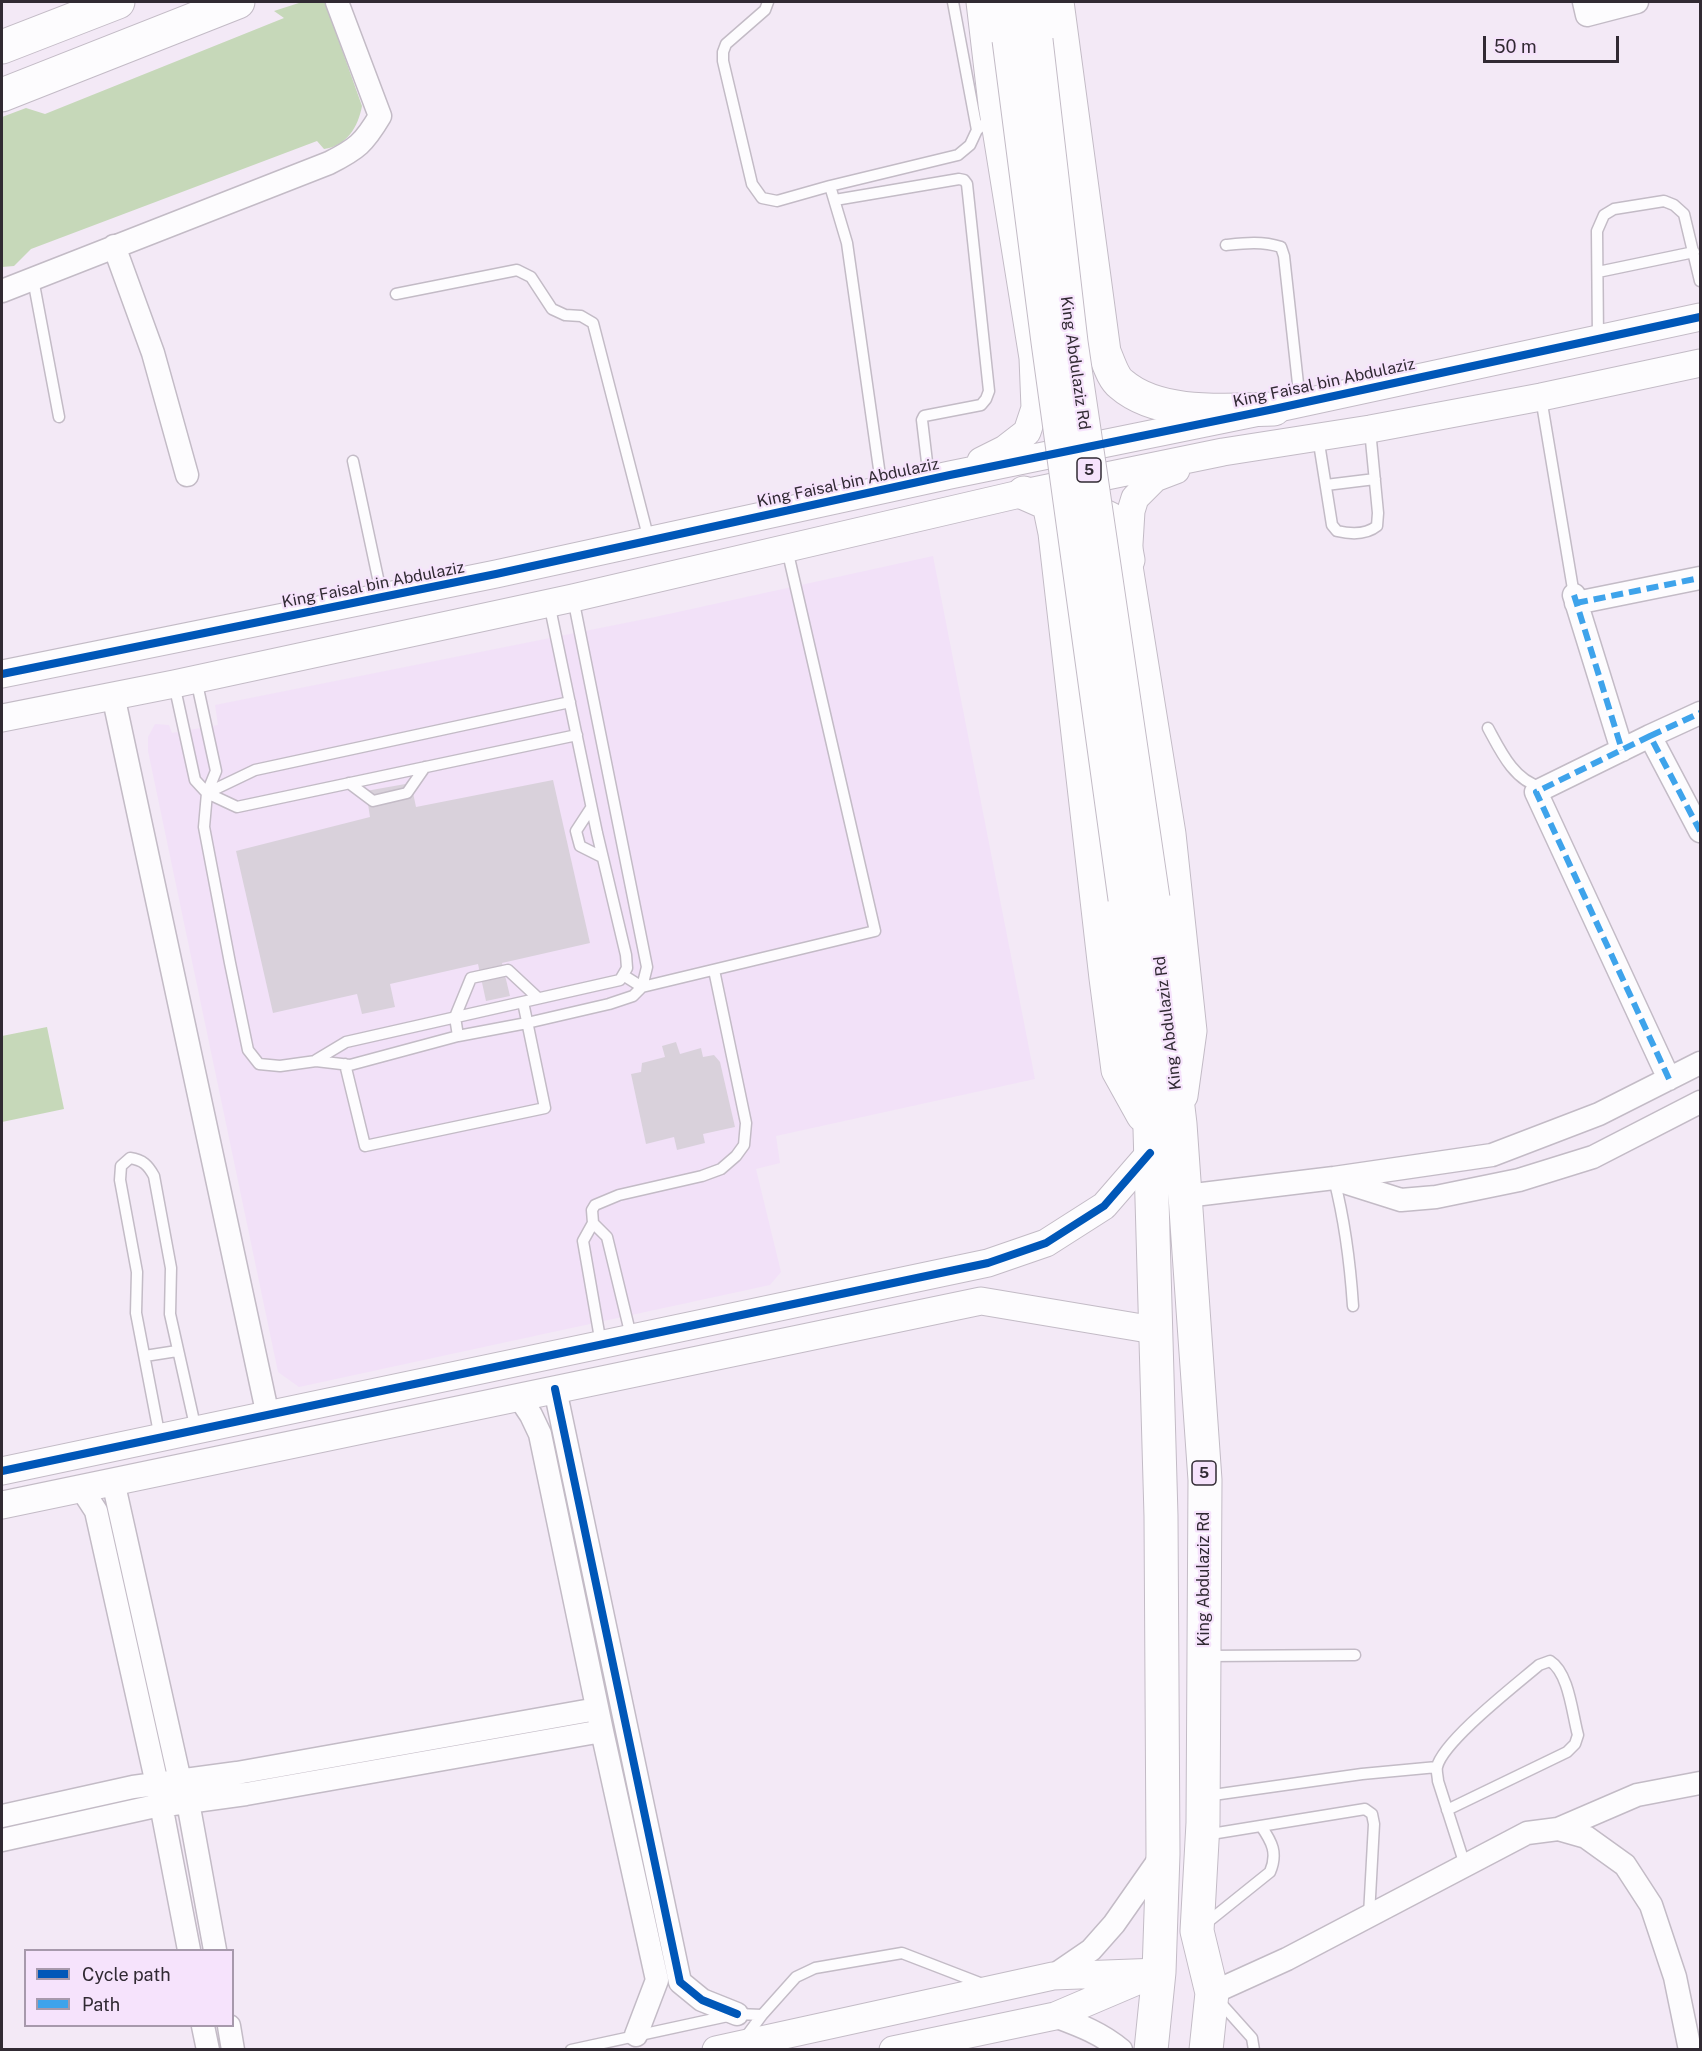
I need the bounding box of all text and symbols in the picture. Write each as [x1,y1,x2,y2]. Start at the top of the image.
scale bar [1486,24,1622,62]
text: 50 m [1494,36,1537,57]
street label: King Abdulaziz Rd [1056,295,1094,431]
street label: King Faisal bin Abdulaziz [1231,354,1417,412]
street label: King Faisal bin Abdulaziz [755,454,941,512]
road number: 5 [1077,458,1101,482]
street label: King Faisal bin Abdulaziz [280,558,466,612]
street label: King Abdulaziz Rd [1150,955,1186,1091]
road number: 5 [1192,1461,1216,1485]
street label: King Abdulaziz Rd [1194,1512,1214,1646]
legend [24,1949,234,2027]
text: Cycle path [82,1964,171,1985]
text: Path [82,1994,120,2015]

